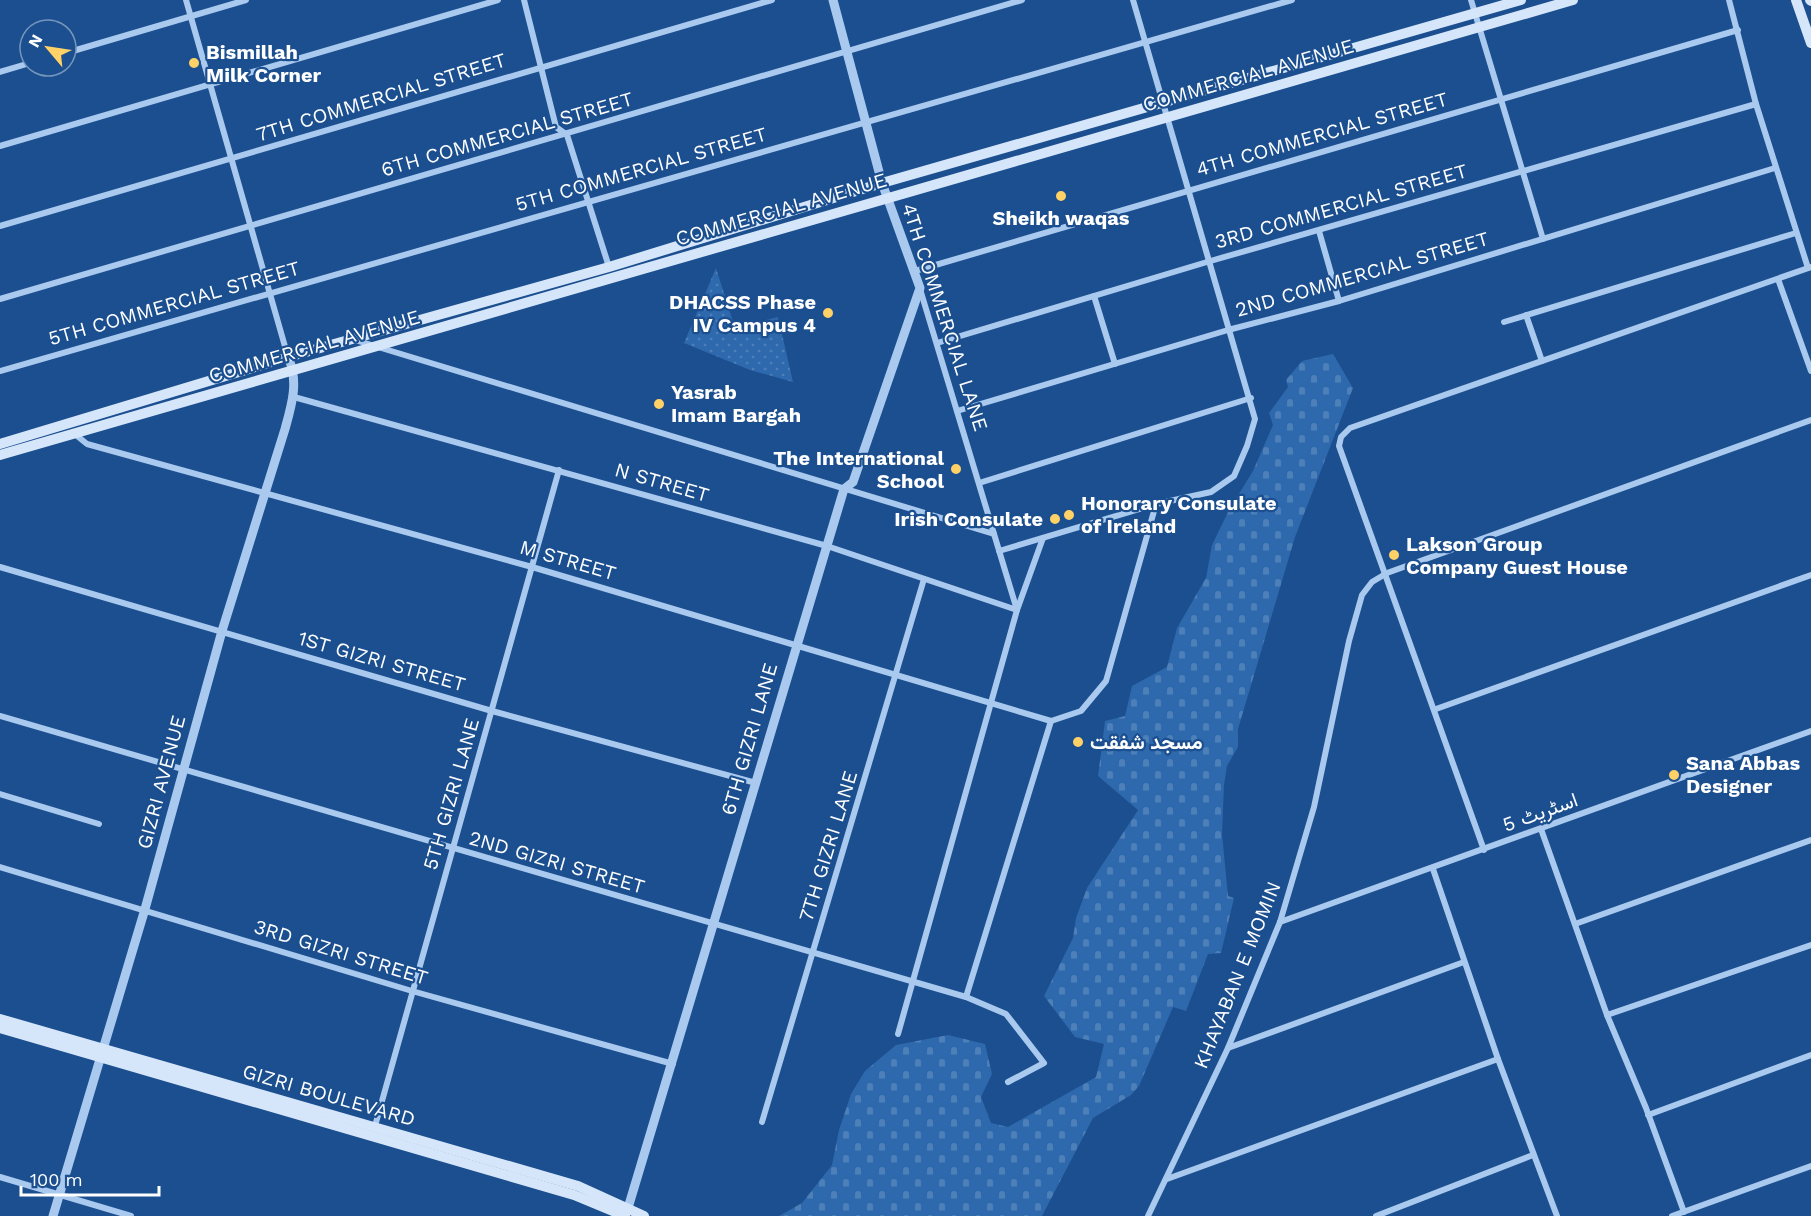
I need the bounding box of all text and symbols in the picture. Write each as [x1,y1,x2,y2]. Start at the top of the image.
north arrow [18,18,78,78]
text: N [24,31,47,51]
street label: COMMERCIAL AVENUE [1140,33,1356,117]
place label: Bismillah Milk Corner [206,40,322,87]
street label: 7TH COMMERCIAL STREET [253,48,509,146]
marker: Bismillah Milk Corner [187,56,201,70]
street label: 6TH COMMERCIAL STREET [378,87,636,181]
street label: 4TH COMMERCIAL STREET [1194,87,1450,181]
street label: 5TH COMMERCIAL STREET [513,122,769,216]
street label: 3RD COMMERCIAL STREET [1212,158,1470,254]
street label: COMMERCIAL AVENUE [673,167,889,251]
marker: Sheikh waqas [1054,189,1068,203]
street label: 4TH COMMERCIAL LANE [897,200,993,434]
place label: Sheikh waqas [992,206,1130,230]
street label: 2ND COMMERCIAL STREET [1232,226,1492,322]
street label: 5TH COMMERCIAL STREET [46,256,302,350]
place label: DHACSS Phase IV Campus 4 [669,290,816,337]
street label: COMMERCIAL AVENUE [206,304,422,388]
marker: DHACSS Phase IV Campus 4 [821,306,835,320]
place label: Yasrab Imam Bargah [671,380,801,427]
marker: Yasrab Imam Bargah [652,397,666,411]
place label: The International School [773,446,944,493]
street label: N STREET [612,457,712,507]
marker: The International School [949,462,963,476]
place label: Honorary Consulate of Ireland [1081,491,1277,538]
place label: Irish Consulate [894,507,1043,531]
marker: Honorary Consulate of Ireland [1062,508,1076,522]
marker: Irish Consulate [1048,512,1062,526]
place label: Lakson Group Company Guest House [1406,532,1628,579]
street label: M STREET [517,535,619,585]
marker: Lakson Group Company Guest House [1387,548,1401,562]
street label: 1ST GIZRI STREET [296,626,468,696]
street label: 6TH GIZRI LANE [716,660,782,818]
street label: GIZRI AVENUE [132,712,190,852]
street label: 5TH GIZRI LANE [418,715,484,873]
place label: مسجد شفقت [1090,730,1203,754]
marker: مسجد شفقت [1071,735,1085,749]
place label: Sana Abbas Designer [1686,751,1801,798]
street label: 7TH GIZRI LANE [794,768,862,924]
marker: Sana Abbas Designer [1667,768,1681,782]
street label: اسٹریٹ 5 [1499,787,1581,838]
street label: 2ND GIZRI STREET [466,825,648,899]
street label: KHAYABAN E MOMIN [1188,878,1286,1072]
street label: 3RD GIZRI STREET [251,914,431,990]
street label: GIZRI BOULEVARD [240,1059,418,1131]
scale bar [21,1159,159,1197]
text: 100 m [30,1169,83,1190]

